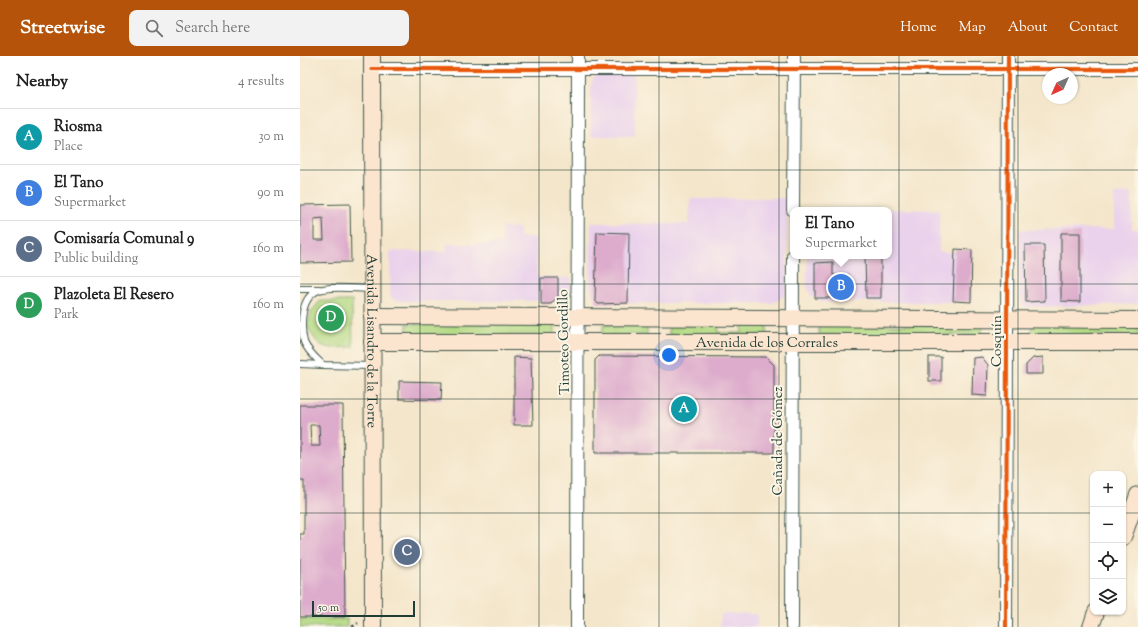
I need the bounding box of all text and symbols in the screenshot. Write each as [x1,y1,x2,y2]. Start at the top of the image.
search box [129,10,409,46]
text: Streetwise [20,15,105,42]
icon: search [143,17,165,39]
text: Search here [175,18,250,39]
text: Home [900,18,937,38]
text: Map [959,18,986,38]
text: About [1008,18,1047,38]
text: Contact [1069,18,1118,38]
north arrow [1042,68,1078,104]
text: Nearby [16,70,68,94]
text: 4 results [238,73,284,91]
text: Riosma [54,117,102,138]
text: A [24,128,34,146]
text: 30 m [258,128,284,146]
text: Place [54,138,83,156]
text: El Tano [54,173,104,194]
text: B [25,184,33,202]
text: 90 m [257,184,284,202]
text: Supermarket [54,194,126,212]
popup [790,207,892,259]
text: El Tano [805,214,854,235]
text: Comisaría Comunal 9 [54,229,194,250]
text: Supermarket [805,235,877,253]
text: C [24,240,34,258]
text: 160 m [253,240,284,258]
text: Public building [54,250,138,268]
street label: Avenida Lisandro de la Torre [360,254,381,428]
pin: B [828,272,854,302]
text: Plazoleta El Resero [54,285,174,306]
street label: Timoteo Gordillo [554,289,576,395]
text: D [24,296,34,314]
text: 160 m [253,296,284,314]
pin: D [318,303,344,333]
text: Park [54,306,79,324]
street label: Cosquín [988,315,1008,367]
street label: Avenida de los Corrales [696,334,838,354]
your location [659,345,679,365]
street label: Cañada de Gómez [769,386,789,496]
pin: A [671,394,697,424]
map controls [1090,471,1126,615]
button: + [1090,471,1126,507]
button: − [1090,507,1126,543]
pin: C [394,537,420,567]
button: locate [1090,543,1126,579]
button: layers [1090,579,1126,615]
scale bar [312,599,415,618]
text: 50 m [318,600,339,616]

